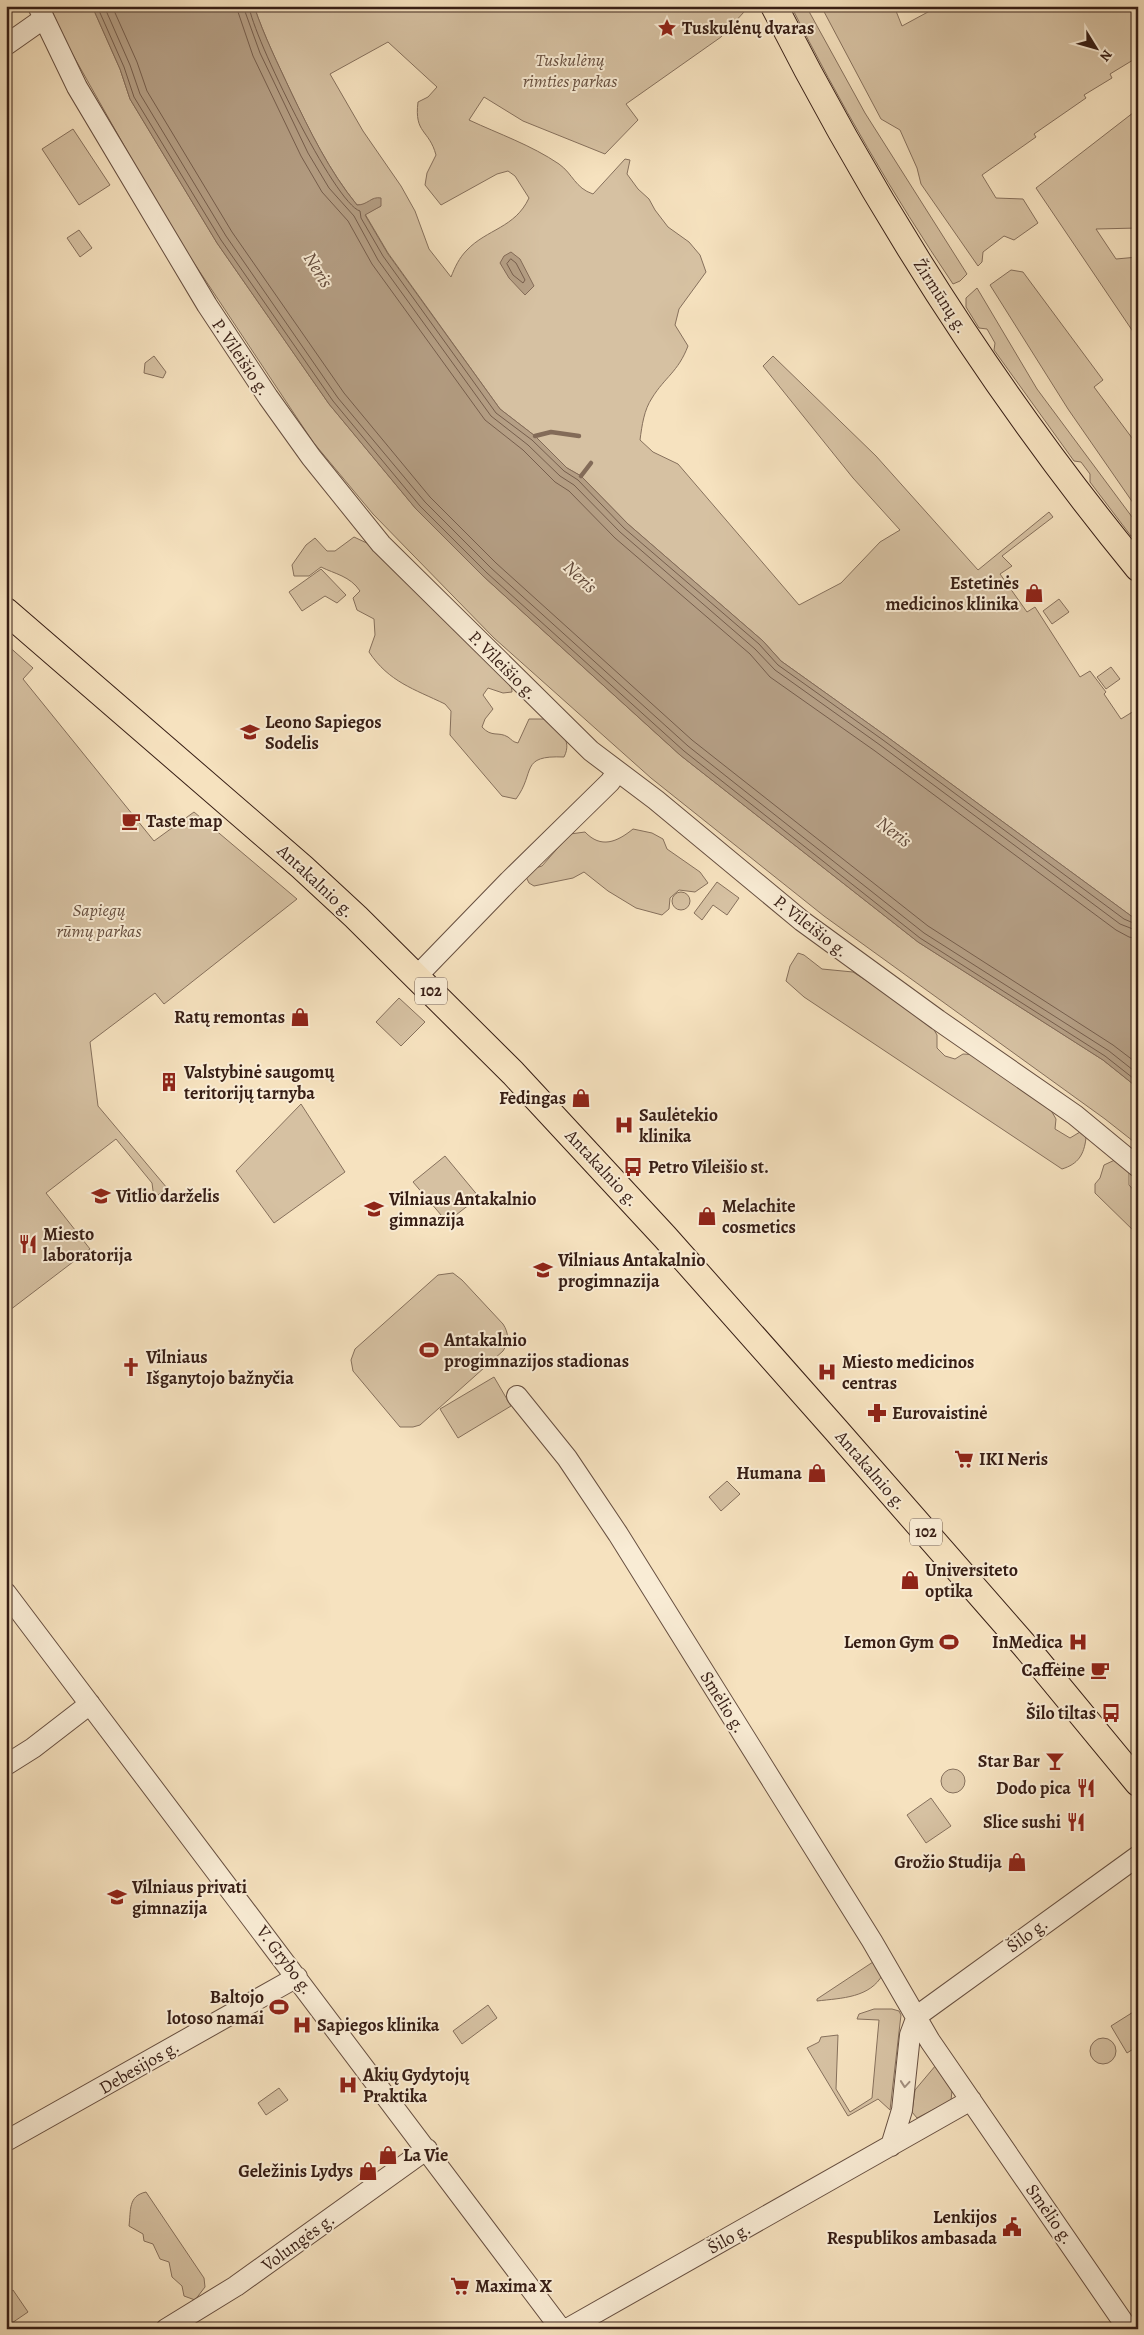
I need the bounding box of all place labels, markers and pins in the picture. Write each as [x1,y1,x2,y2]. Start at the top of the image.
place label: Tuskulėnų dvaras [682,16,814,40]
place icon: Tuskulėnų dvaras [656,17,678,39]
place label: Estetinės medicinos klinika [885,571,1019,616]
shop icon: Estetinės medicinos klinika [1023,582,1045,604]
place label: Leono Sapiegos Sodelis [265,710,382,755]
school or university icon: Leono Sapiegos Sodelis [239,721,261,743]
place label: Taste map [146,809,223,833]
cafe icon: Taste map [120,810,142,832]
place label: Ratų remontas [174,1005,285,1029]
shop icon: Ratų remontas [289,1006,311,1028]
place label: Valstybinė saugomų teritorijų tarnyba [183,1060,335,1105]
building icon: Valstybinė saugomų teritorijų tarnyba [158,1071,180,1093]
place label: Fedingas [499,1086,566,1110]
shop icon: Fedingas [570,1087,592,1109]
place label: Saulėtekio klinika [639,1103,718,1148]
hospital icon: Saulėtekio klinika [613,1114,635,1136]
place label: Petro Vileišio st. [648,1155,769,1179]
bus stop icon: Petro Vileišio st. [622,1156,644,1178]
place label: Vitlio darželis [115,1184,220,1208]
school or university icon: Vitlio darželis [90,1185,112,1207]
place label: Vilniaus Antakalnio gimnazija [388,1187,537,1232]
place label: Melachite cosmetics [722,1194,796,1239]
school or university icon: Vilniaus Antakalnio gimnazija [363,1198,385,1220]
shop icon: Melachite cosmetics [696,1205,718,1227]
place label: Miesto laboratorija [43,1222,133,1267]
restaurant icon: Miesto laboratorija [17,1233,39,1255]
place label: Vilniaus Antakalnio progimnazija [557,1248,706,1293]
school or university icon: Vilniaus Antakalnio progimnazija [532,1259,554,1281]
place label: Antakalnio progimnazijos stadionas [443,1328,629,1373]
sports icon: Antakalnio progimnazijos stadionas [418,1339,440,1361]
place label: Vilniaus Išganytojo bažnyčia [145,1345,294,1390]
place label: Miesto medicinos centras [842,1350,974,1395]
church icon: Vilniaus Išganytojo bažnyčia [120,1356,142,1378]
hospital icon: Miesto medicinos centras [816,1361,838,1383]
place label: Eurovaistinė [892,1401,988,1425]
pharmacy icon: Eurovaistinė [866,1402,888,1424]
place label: IKI Neris [979,1447,1048,1471]
supermarket icon: IKI Neris [953,1448,975,1470]
place label: Humana [736,1461,802,1485]
shop icon: Humana [806,1462,828,1484]
place label: Universiteto optika [925,1558,1018,1603]
shop icon: Universiteto optika [899,1569,921,1591]
place label: Lemon Gym [844,1630,934,1654]
place label: InMedica [992,1630,1063,1654]
sports icon: Lemon Gym [938,1631,960,1653]
hospital icon: InMedica [1067,1631,1089,1653]
place label: Caffeine [1021,1658,1085,1682]
cafe icon: Caffeine [1089,1659,1111,1681]
place label: Šilo tiltas [1026,1701,1096,1725]
bus stop icon: Šilo tiltas [1100,1702,1122,1724]
place label: Star Bar [978,1749,1041,1773]
bar icon: Star Bar [1044,1750,1066,1772]
place label: Dodo pica [996,1776,1071,1800]
restaurant icon: Dodo pica [1075,1777,1097,1799]
place label: Slice sushi [983,1810,1061,1834]
restaurant icon: Slice sushi [1065,1811,1087,1833]
place label: Grožio Studija [894,1850,1002,1874]
shop icon: Grožio Studija [1006,1851,1028,1873]
place label: Vilniaus privati gimnazija [131,1875,247,1920]
school or university icon: Vilniaus privati gimnazija [106,1886,128,1908]
place label: Baltojo lotoso namai [167,1985,264,2030]
sports icon: Baltojo lotoso namai [268,1996,290,2018]
place label: Sapiegos klinika [317,2013,440,2037]
hospital icon: Sapiegos klinika [291,2014,313,2036]
place label: Akių Gydytojų Praktika [362,2063,470,2108]
hospital icon: Akių Gydytojų Praktika [337,2074,359,2096]
place label: La Vie [403,2143,448,2167]
shop icon: La Vie [377,2144,399,2166]
place label: Geležinis Lydys [238,2159,353,2183]
shop icon: Geležinis Lydys [357,2160,379,2182]
place label: Lenkijos Respublikos ambasada [827,2205,997,2250]
public building icon: Lenkijos Respublikos ambasada [1001,2216,1023,2238]
place label: Maxima X [475,2274,553,2298]
supermarket icon: Maxima X [449,2275,471,2297]

